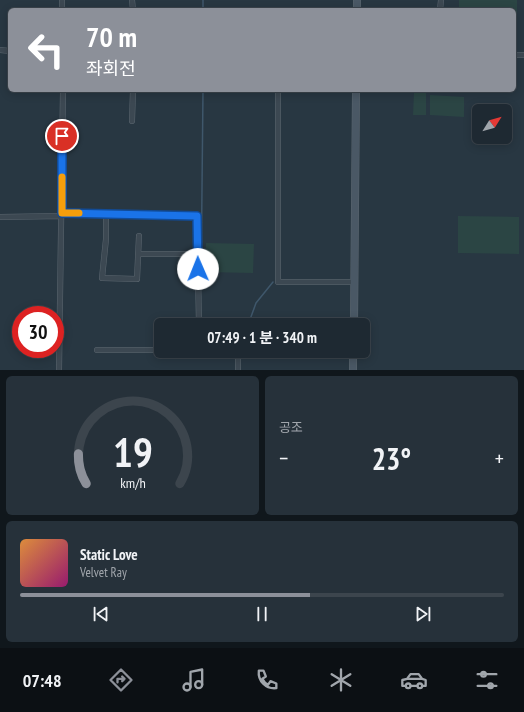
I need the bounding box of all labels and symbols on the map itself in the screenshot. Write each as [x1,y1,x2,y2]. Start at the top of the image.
north arrow [472,104,512,144]
pin [45,119,79,153]
position arrow [177,248,219,290]
speed limit sign: 30 [12,306,64,358]

